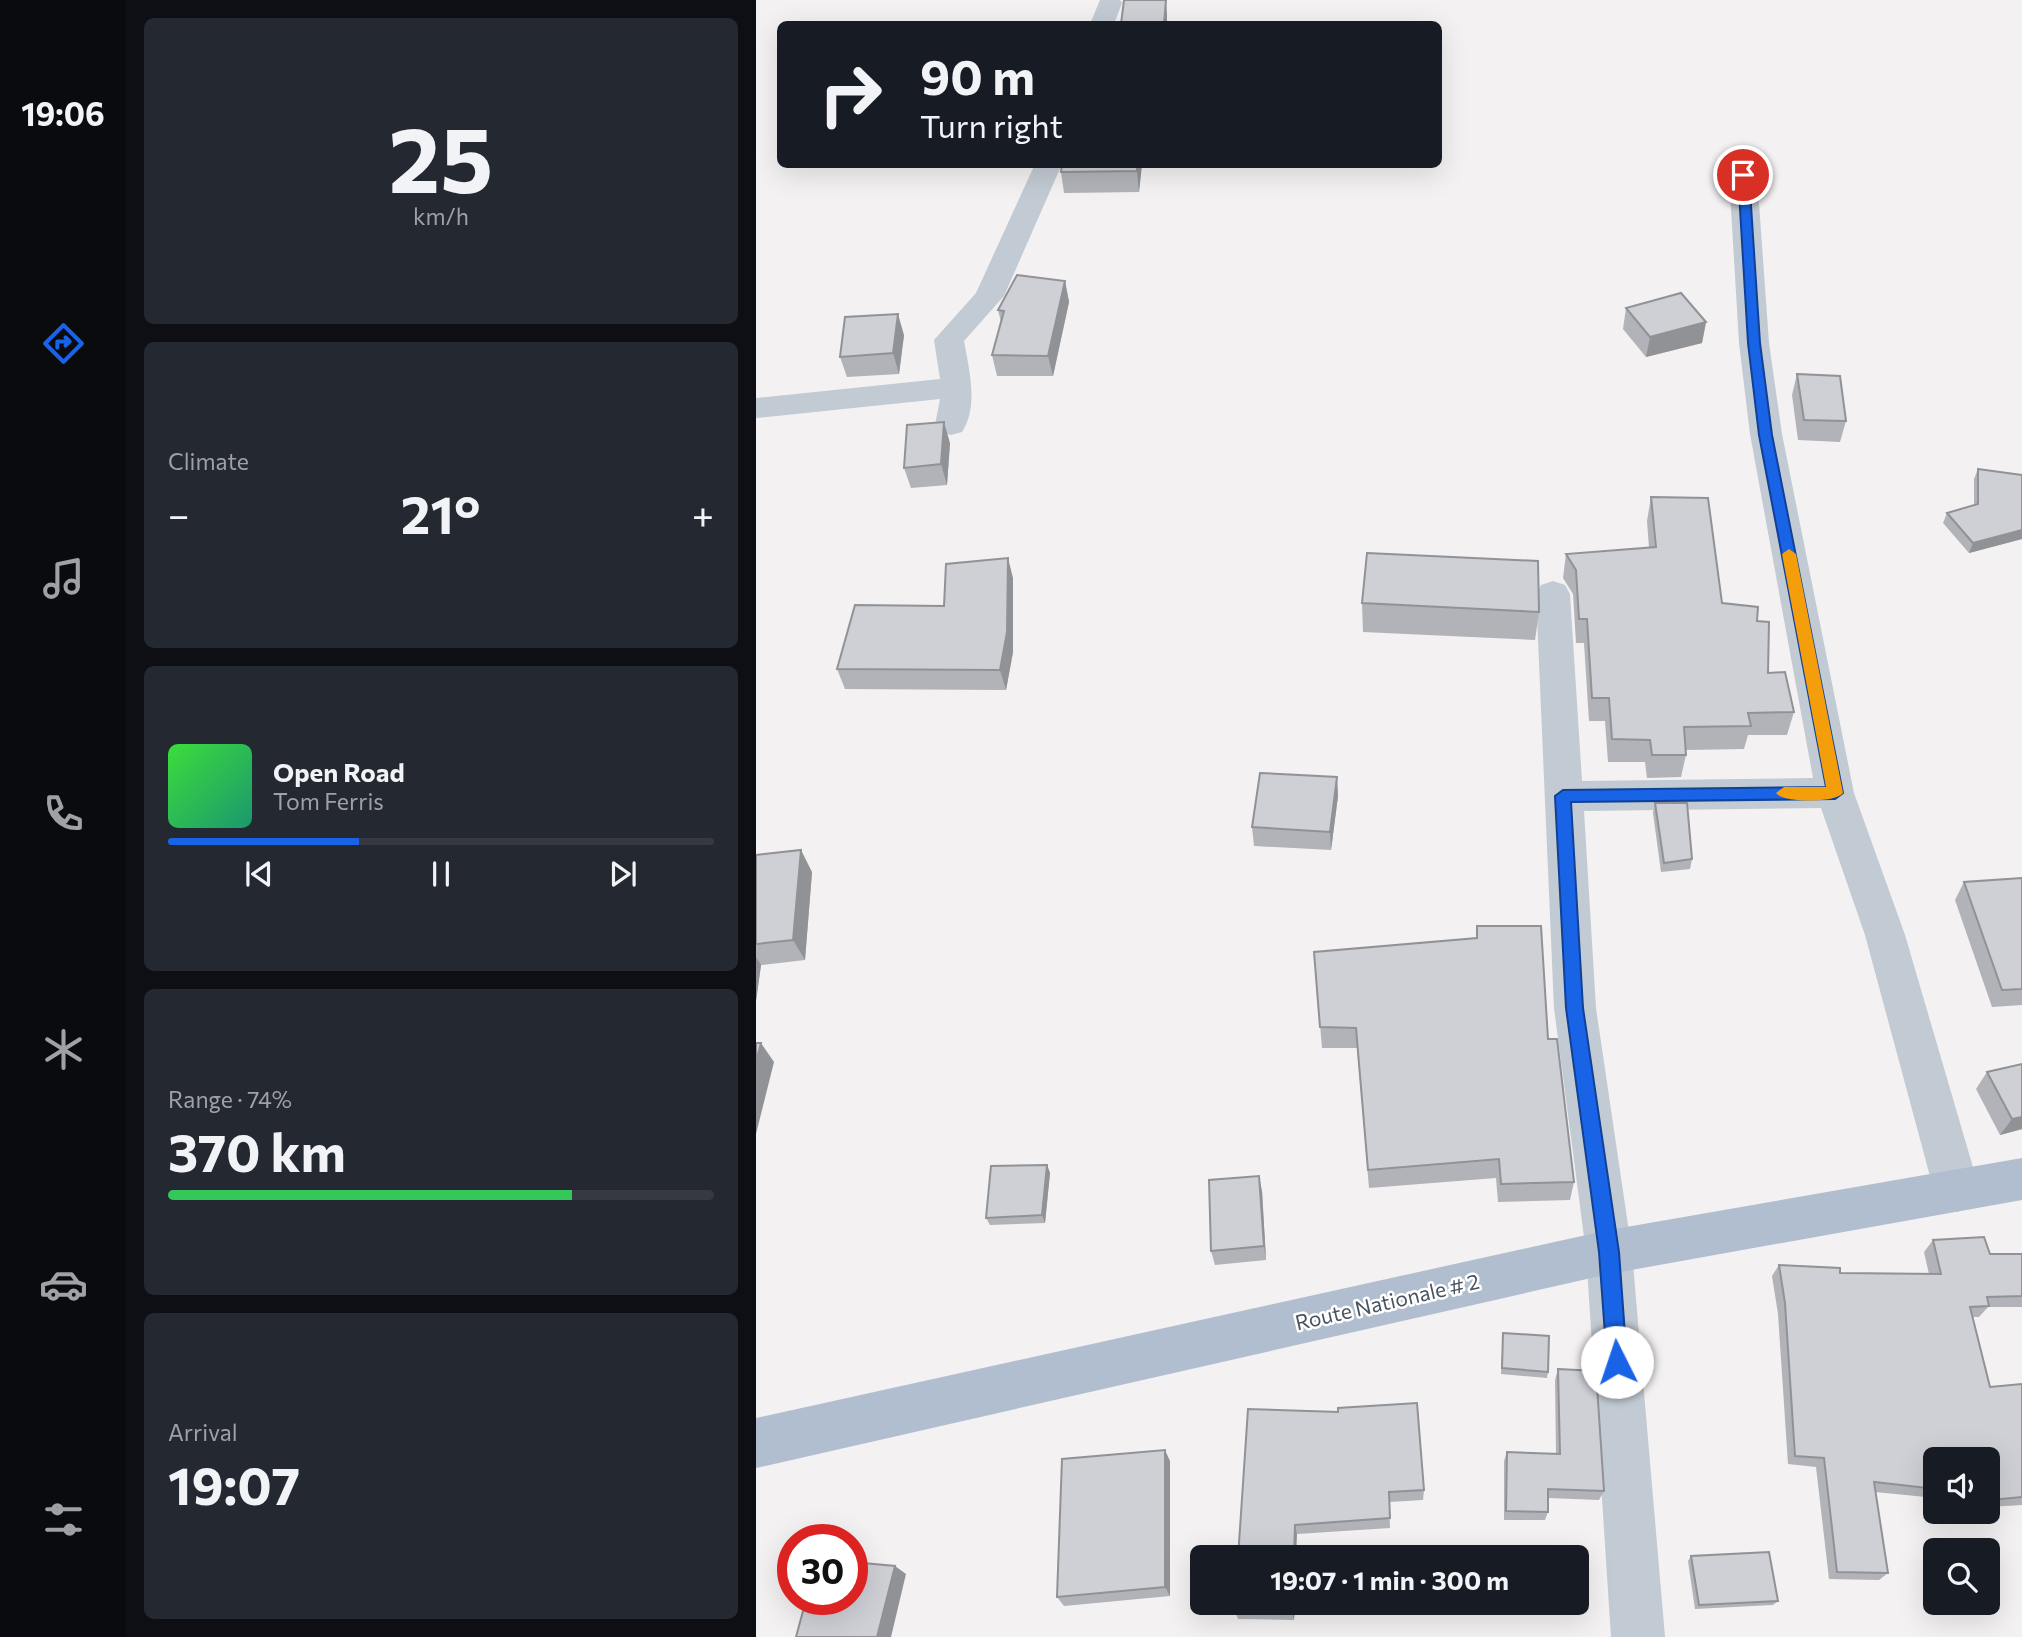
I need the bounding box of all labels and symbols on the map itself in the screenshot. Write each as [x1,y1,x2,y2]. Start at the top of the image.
pin [1713,145,1773,205]
street label: Route Nationale # 2 [1293,1268,1481,1334]
position arrow [1580,1325,1654,1399]
speed limit sign: 30 [777,1524,868,1615]

